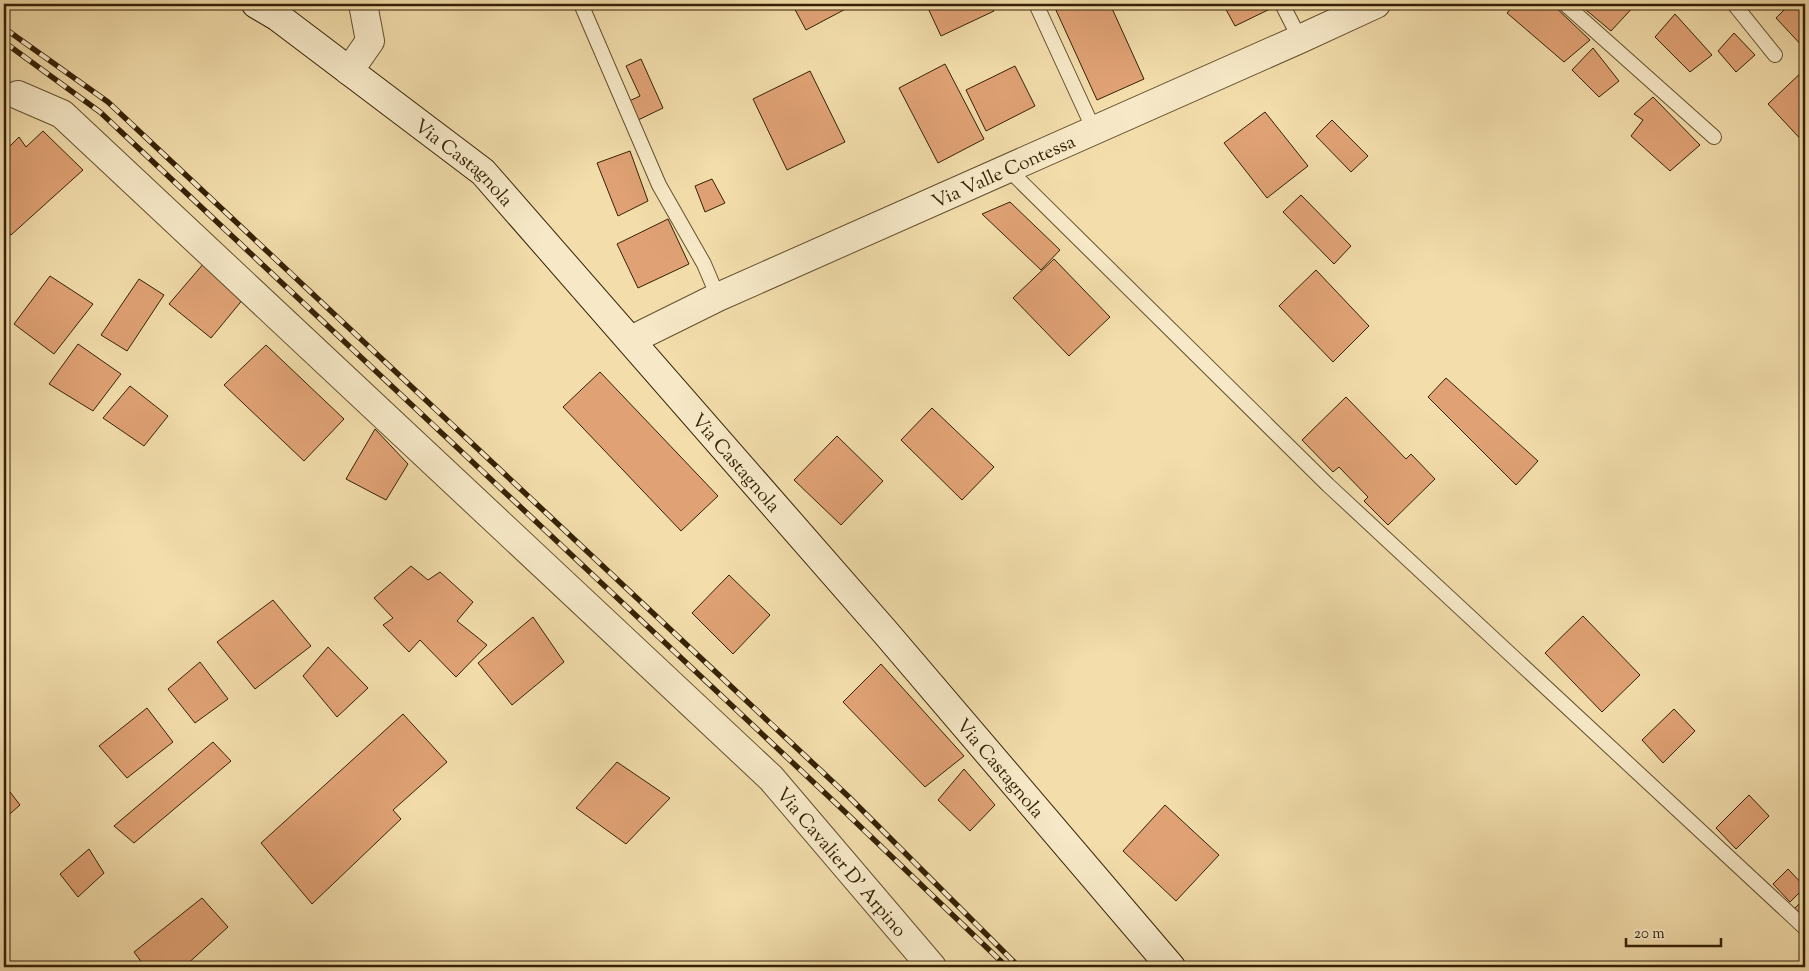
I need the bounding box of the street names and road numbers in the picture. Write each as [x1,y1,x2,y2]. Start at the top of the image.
street label: Via Castagnola [408,114,519,214]
street label: Via Valle Contessa [928,129,1080,216]
street label: Via Castagnola [684,408,786,519]
street label: Via Castagnola [949,714,1050,825]
street label: Via Cavalier D' Arpino [769,782,912,944]

